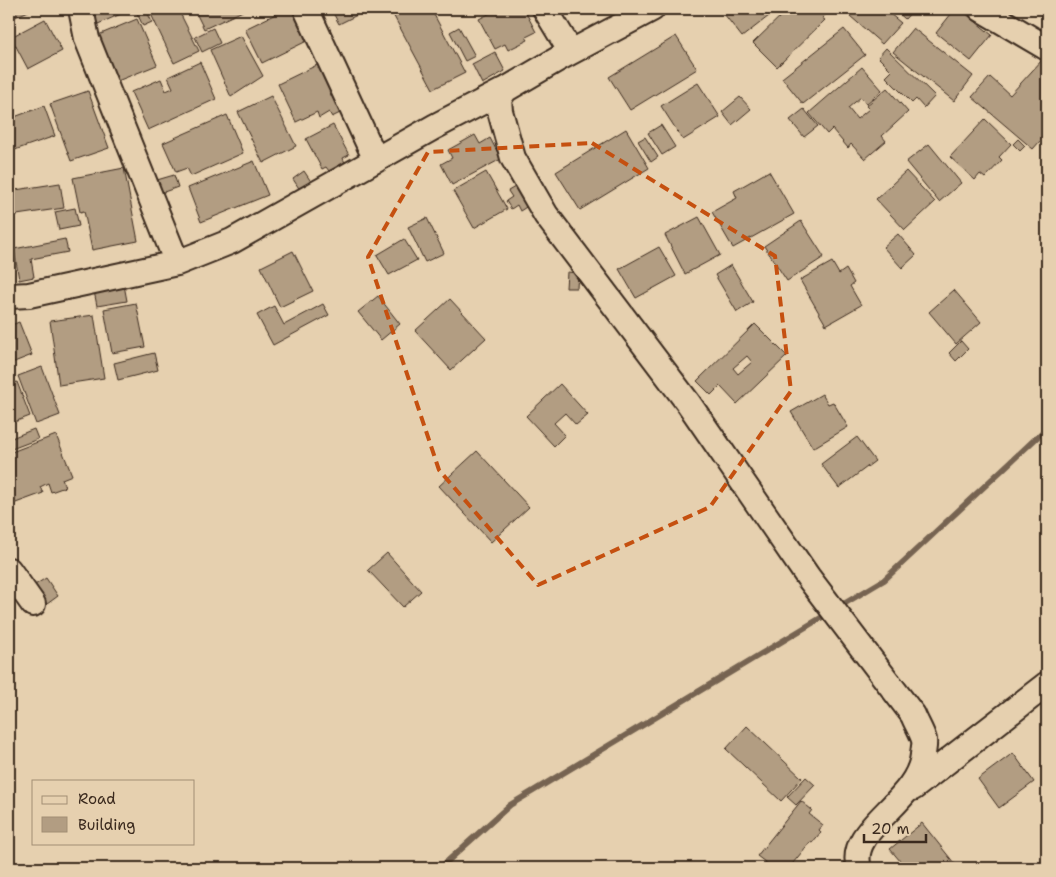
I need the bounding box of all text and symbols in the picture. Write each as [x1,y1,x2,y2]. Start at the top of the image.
legend [32,780,195,844]
text: Road [78,789,116,809]
scale bar [864,812,926,844]
text: Building [78,815,135,835]
text: 20 m [871,819,910,839]

